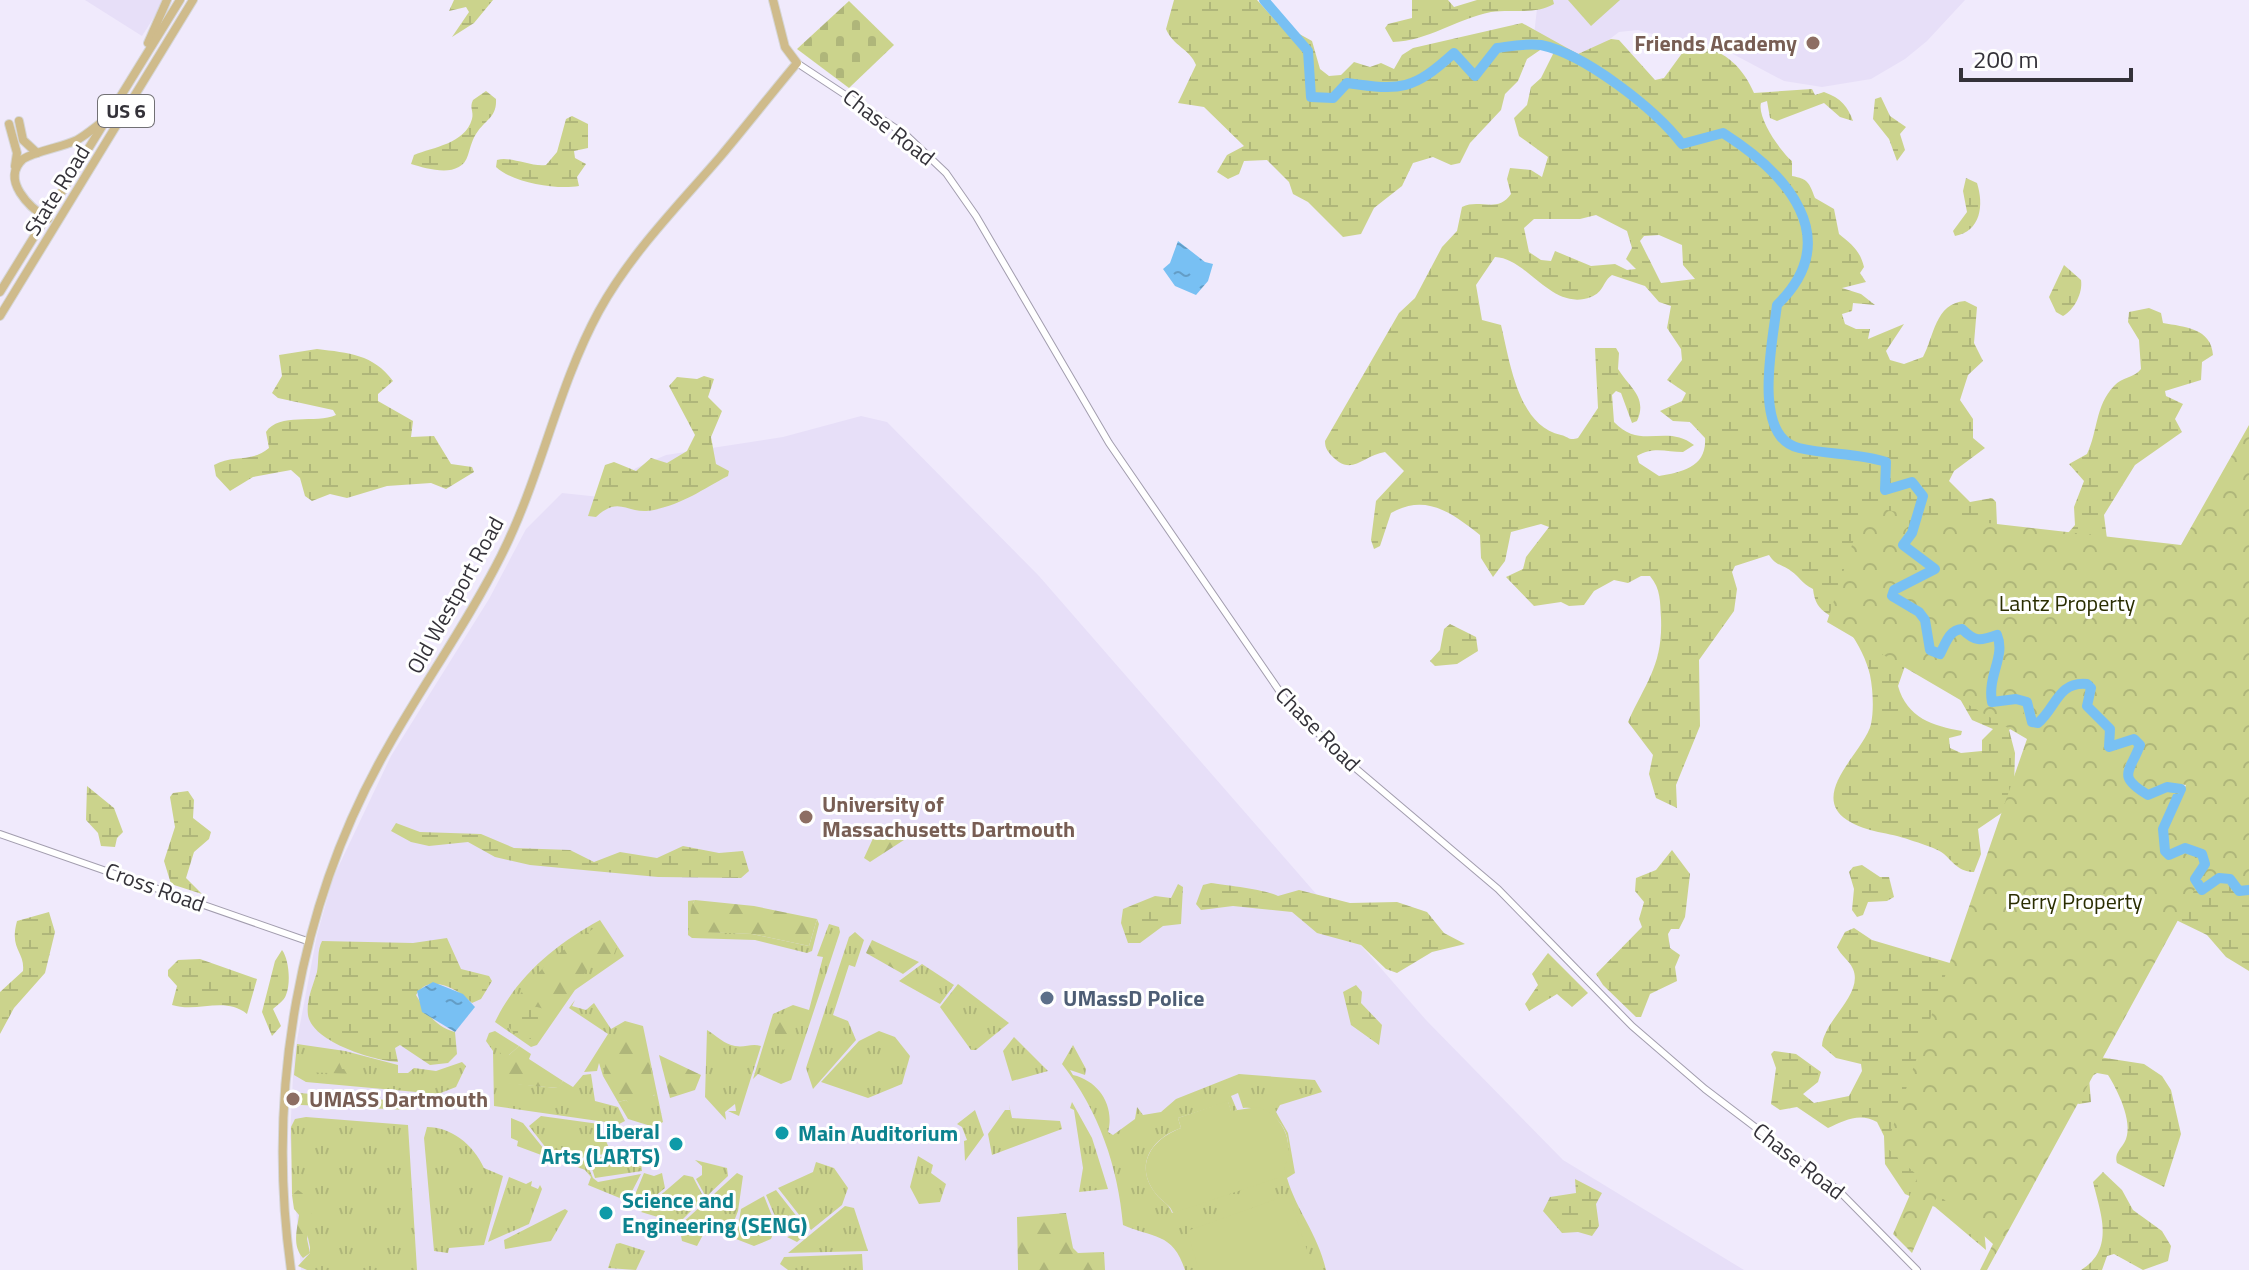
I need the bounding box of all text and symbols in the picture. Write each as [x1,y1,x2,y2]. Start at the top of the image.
place label: Friends Academy [1634,26,1797,60]
scale bar [1961,32,2131,82]
marker: Friends Academy [1804,34,1822,52]
text: 200 m [1973,41,2039,77]
street label: Chase Road [836,80,942,174]
road number: US 6 [98,95,154,127]
street label: State Road [16,138,98,242]
street label: Old Westport Road [398,510,512,680]
park label: Lantz Property [1999,586,2136,620]
street label: Chase Road [1268,679,1368,779]
place label: University of Massachusetts Dartmouth [822,787,1075,846]
marker: University of Massachusetts Dartmouth [797,808,815,826]
street label: Cross Road [100,853,210,921]
park label: Perry Property [2007,884,2143,918]
place label: UMassD Police [1063,981,1204,1015]
marker: UMassD Police [1038,989,1056,1007]
place label: UMASS Dartmouth [309,1082,488,1116]
marker: UMASS Dartmouth [284,1090,302,1108]
place label: Liberal Arts (LARTS) [541,1114,660,1173]
street label: Chase Road [1746,1114,1852,1208]
place label: Main Auditorium [798,1116,958,1150]
marker: Main Auditorium [773,1124,791,1142]
marker: Liberal Arts (LARTS) [667,1135,685,1153]
place label: Science and Engineering (SENG) [622,1183,807,1242]
marker: Science and Engineering (SENG) [597,1204,615,1222]

